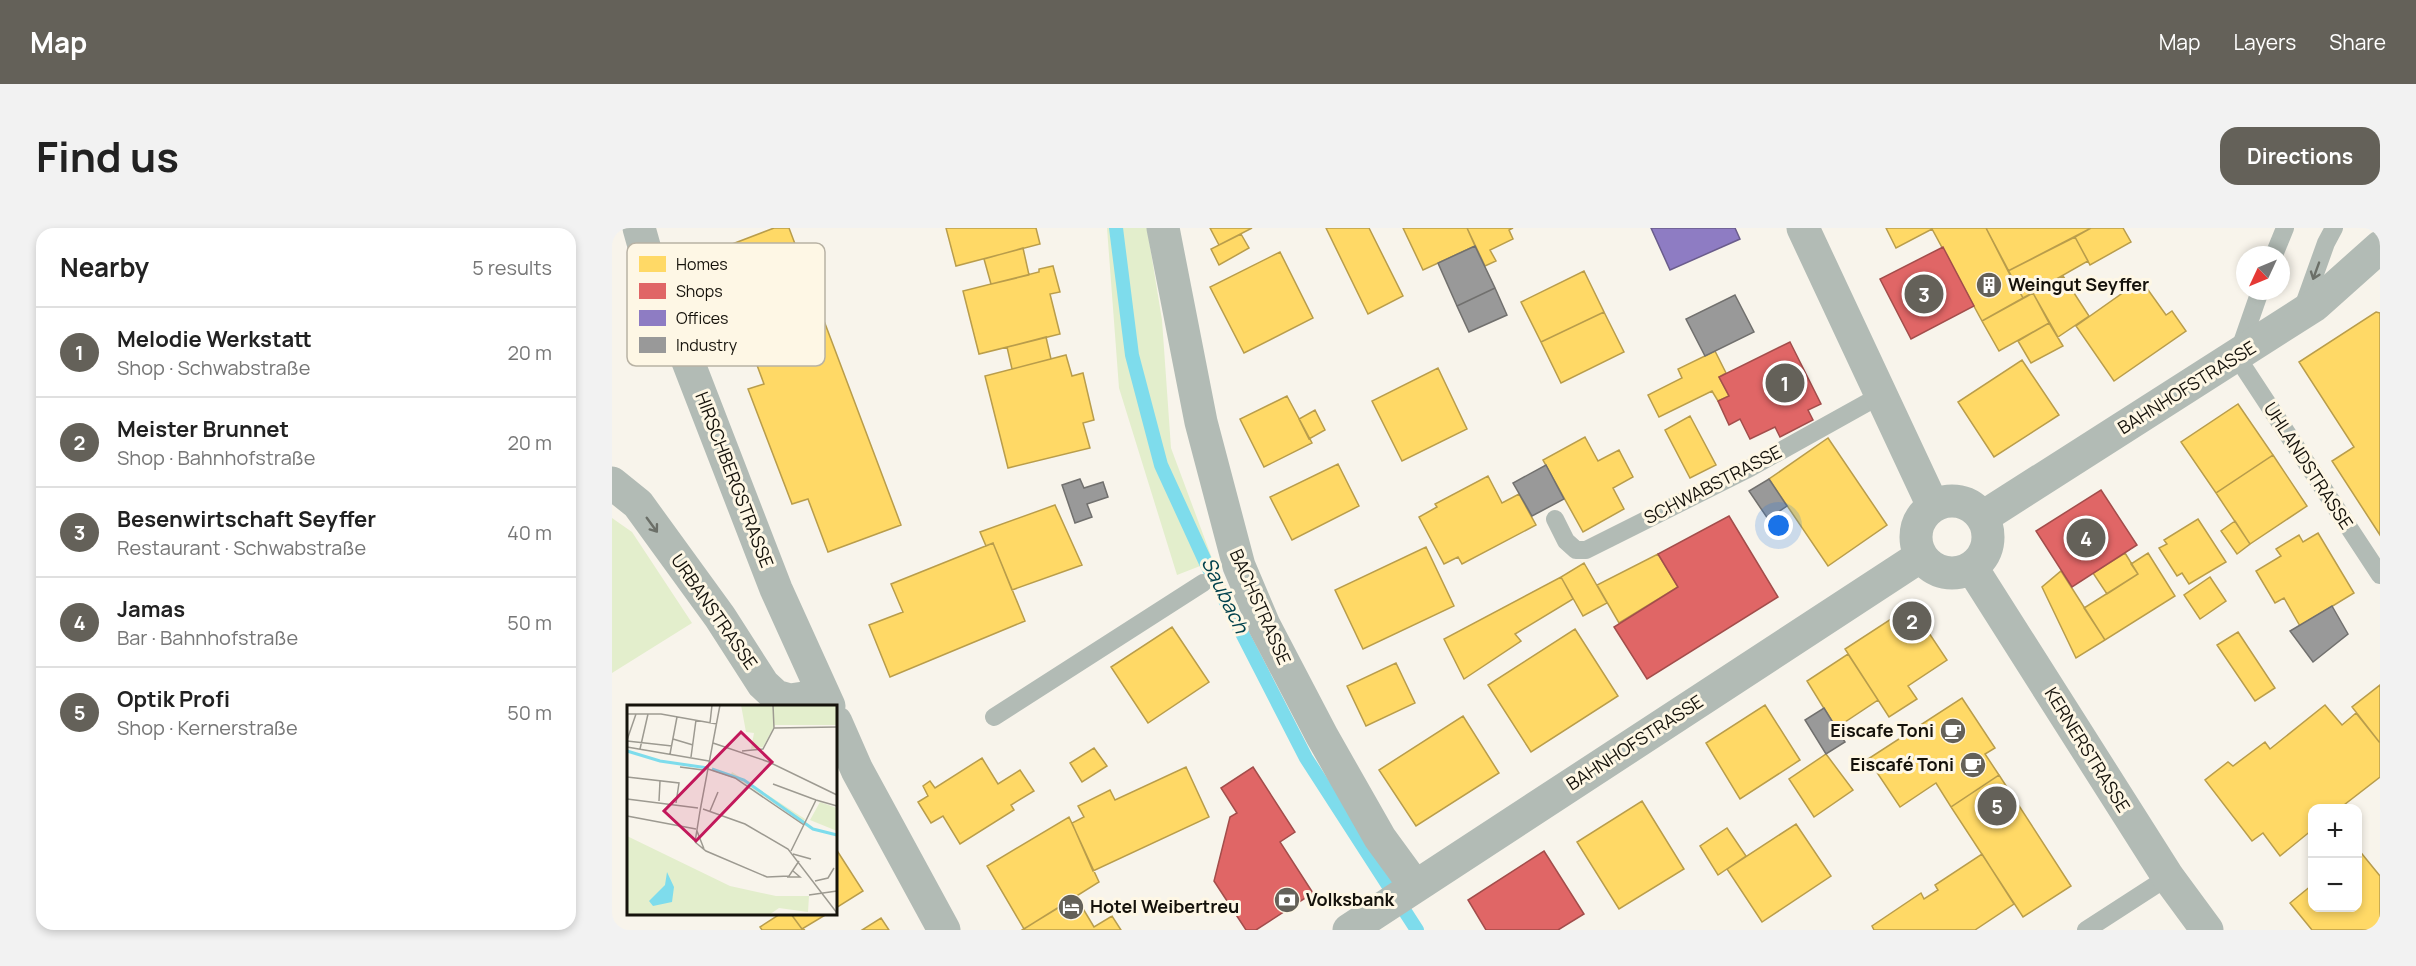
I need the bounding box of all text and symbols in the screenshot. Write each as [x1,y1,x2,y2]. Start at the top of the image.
text: Map [30,23,87,61]
text: Map [2159,28,2200,56]
text: Layers [2233,28,2296,56]
text: Share [2329,28,2386,56]
text: Find us [36,127,179,185]
button: Directions [2220,127,2380,185]
legend [627,243,825,366]
north arrow [2236,246,2290,300]
text: Nearby [60,249,149,285]
text: Homes [676,253,728,275]
text: 5 results [472,254,552,281]
one-way arrow [2309,262,2320,280]
building icon: Weingut Seyffer [1974,270,2004,300]
pin: 3 [1904,272,1944,316]
place label: Weingut Seyffer [2008,272,2149,296]
text: Shops [676,280,723,302]
text: Offices [676,307,729,329]
text: Melodie Werkstatt [117,324,312,354]
text: Industry [676,334,738,356]
street label: BAHNHOFSTRASSE [2113,335,2260,439]
text: 1 [75,339,84,366]
text: 20 m [507,339,552,366]
text: Shop · Schwabstraße [117,354,310,381]
pin: 1 [1766,360,1804,406]
street label: HIRSCHBERGSTRASSE [690,388,780,571]
street label: UHLANDSTRASSE [2259,397,2359,534]
text: Meister Brunnet [117,414,289,444]
text: 2 [74,429,85,456]
text: 20 m [507,429,552,456]
street label: SCHWABSTRASSE [1640,439,1785,529]
text: Shop · Bahnhofstraße [117,444,315,471]
text: Besenwirtschaft Seyffer [117,504,376,534]
your location [1764,511,1793,540]
one-way arrow [646,516,659,532]
pin: 4 [2066,516,2106,560]
text: 3 [74,519,85,546]
text: 40 m [507,519,552,546]
text: Restaurant · Schwabstraße [117,534,366,561]
street label: BACHSTRASSE [1225,545,1297,668]
street label: URBANSTRASSE [666,549,764,674]
water label: Saubach [1196,552,1256,638]
text: Jamas [117,594,185,624]
pin: 2 [1892,598,1932,644]
text: 4 [73,609,86,636]
text: 50 m [507,609,552,636]
text: Bar · Bahnhofstraße [117,624,298,651]
street label: KERNERSTRASSE [2040,682,2136,817]
text: Optik Profi [117,684,230,714]
street label: BAHNHOFSTRASSE [1561,689,1707,795]
text: 5 [74,699,85,726]
text: 50 m [507,699,552,726]
inset map [627,705,837,915]
text: Shop · Kernerstraße [117,714,298,741]
cafe icon: Eiscafe Toni [1938,716,1968,746]
place label: Eiscafe Toni [1830,718,1934,742]
cafe icon: Eiscafé Toni [1958,750,1988,780]
place label: Eiscafé Toni [1850,752,1954,776]
pin: 5 [1978,784,2016,828]
map controls [2308,804,2362,912]
button: + [2308,804,2362,858]
button: − [2308,858,2362,912]
bank icon: Volksbank [1272,885,1302,915]
place label: Volksbank [1306,887,1396,911]
hotel icon: Hotel Weibertreu [1056,892,1086,922]
place label: Hotel Weibertreu [1090,894,1239,918]

